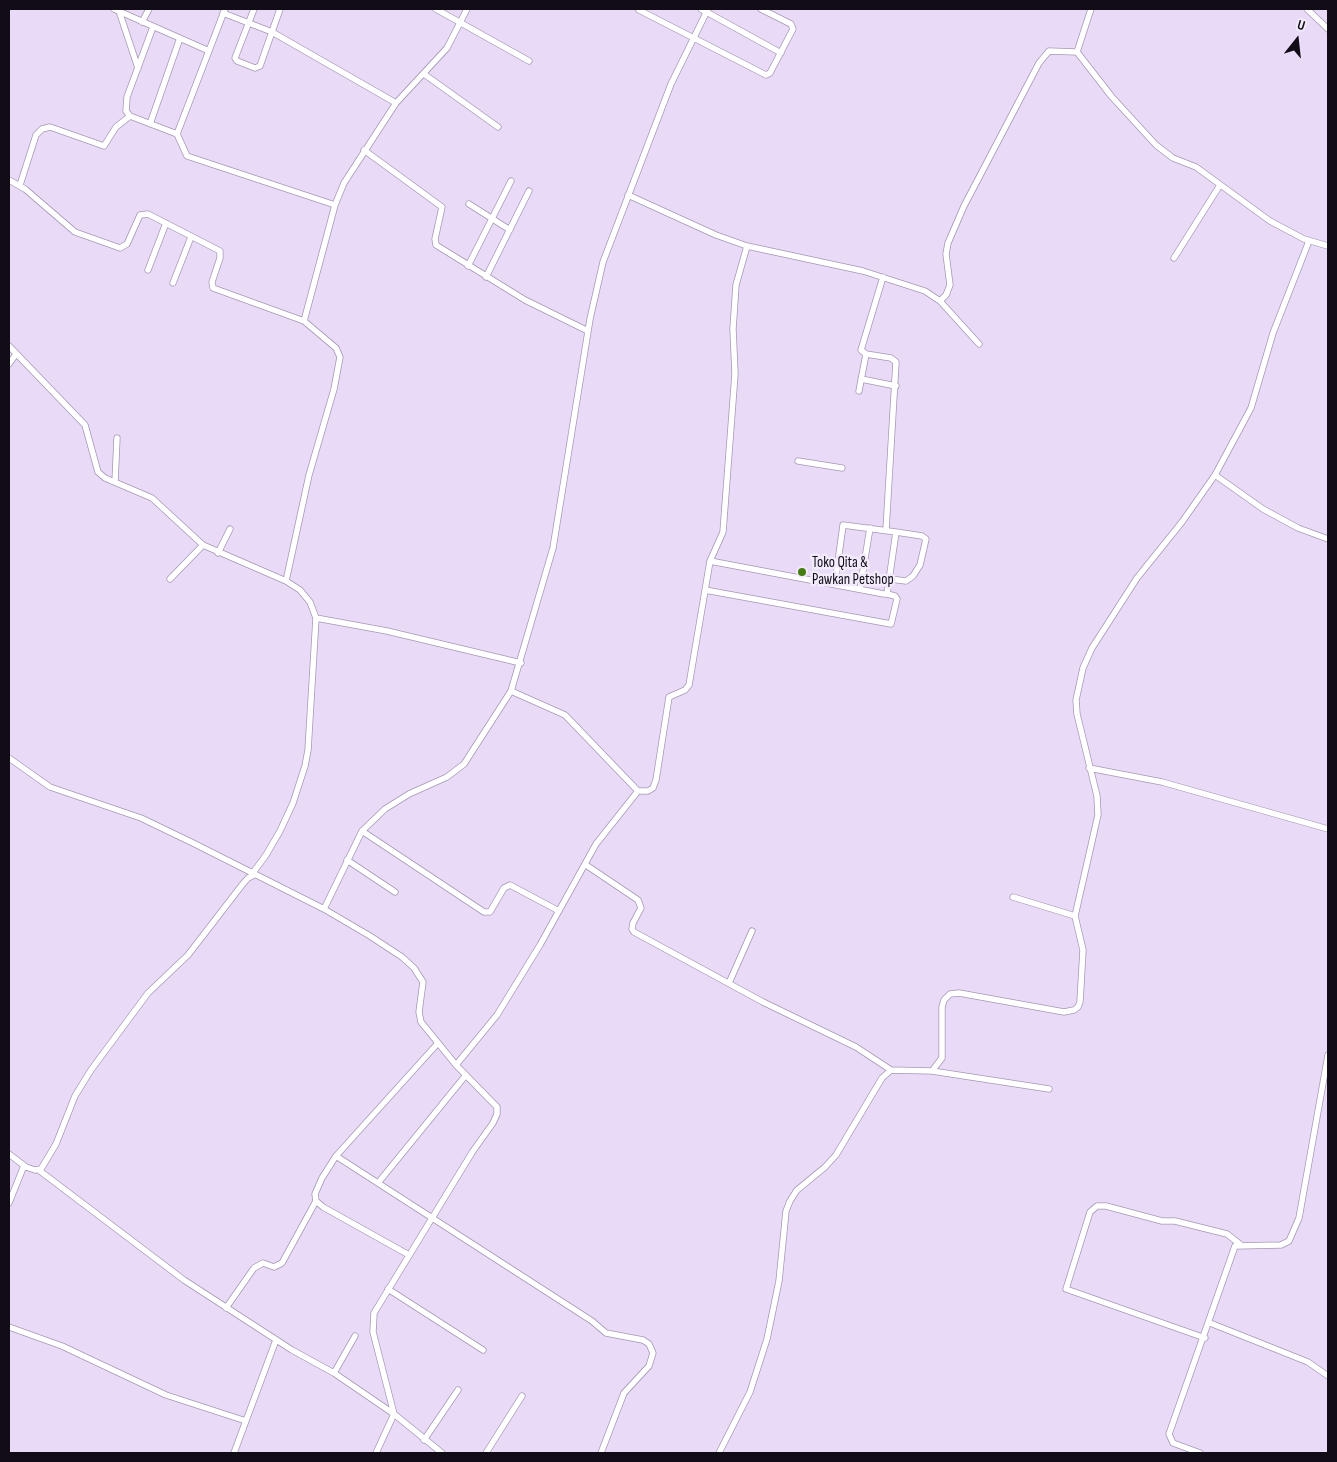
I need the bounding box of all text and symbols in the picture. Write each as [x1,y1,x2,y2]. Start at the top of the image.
north arrow [1272,15,1322,65]
text: U [1295,16,1307,34]
place label: Toko Qita & Pawkan Petshop [812,554,894,589]
marker: Toko Qita & Pawkan Petshop [796,566,808,578]

